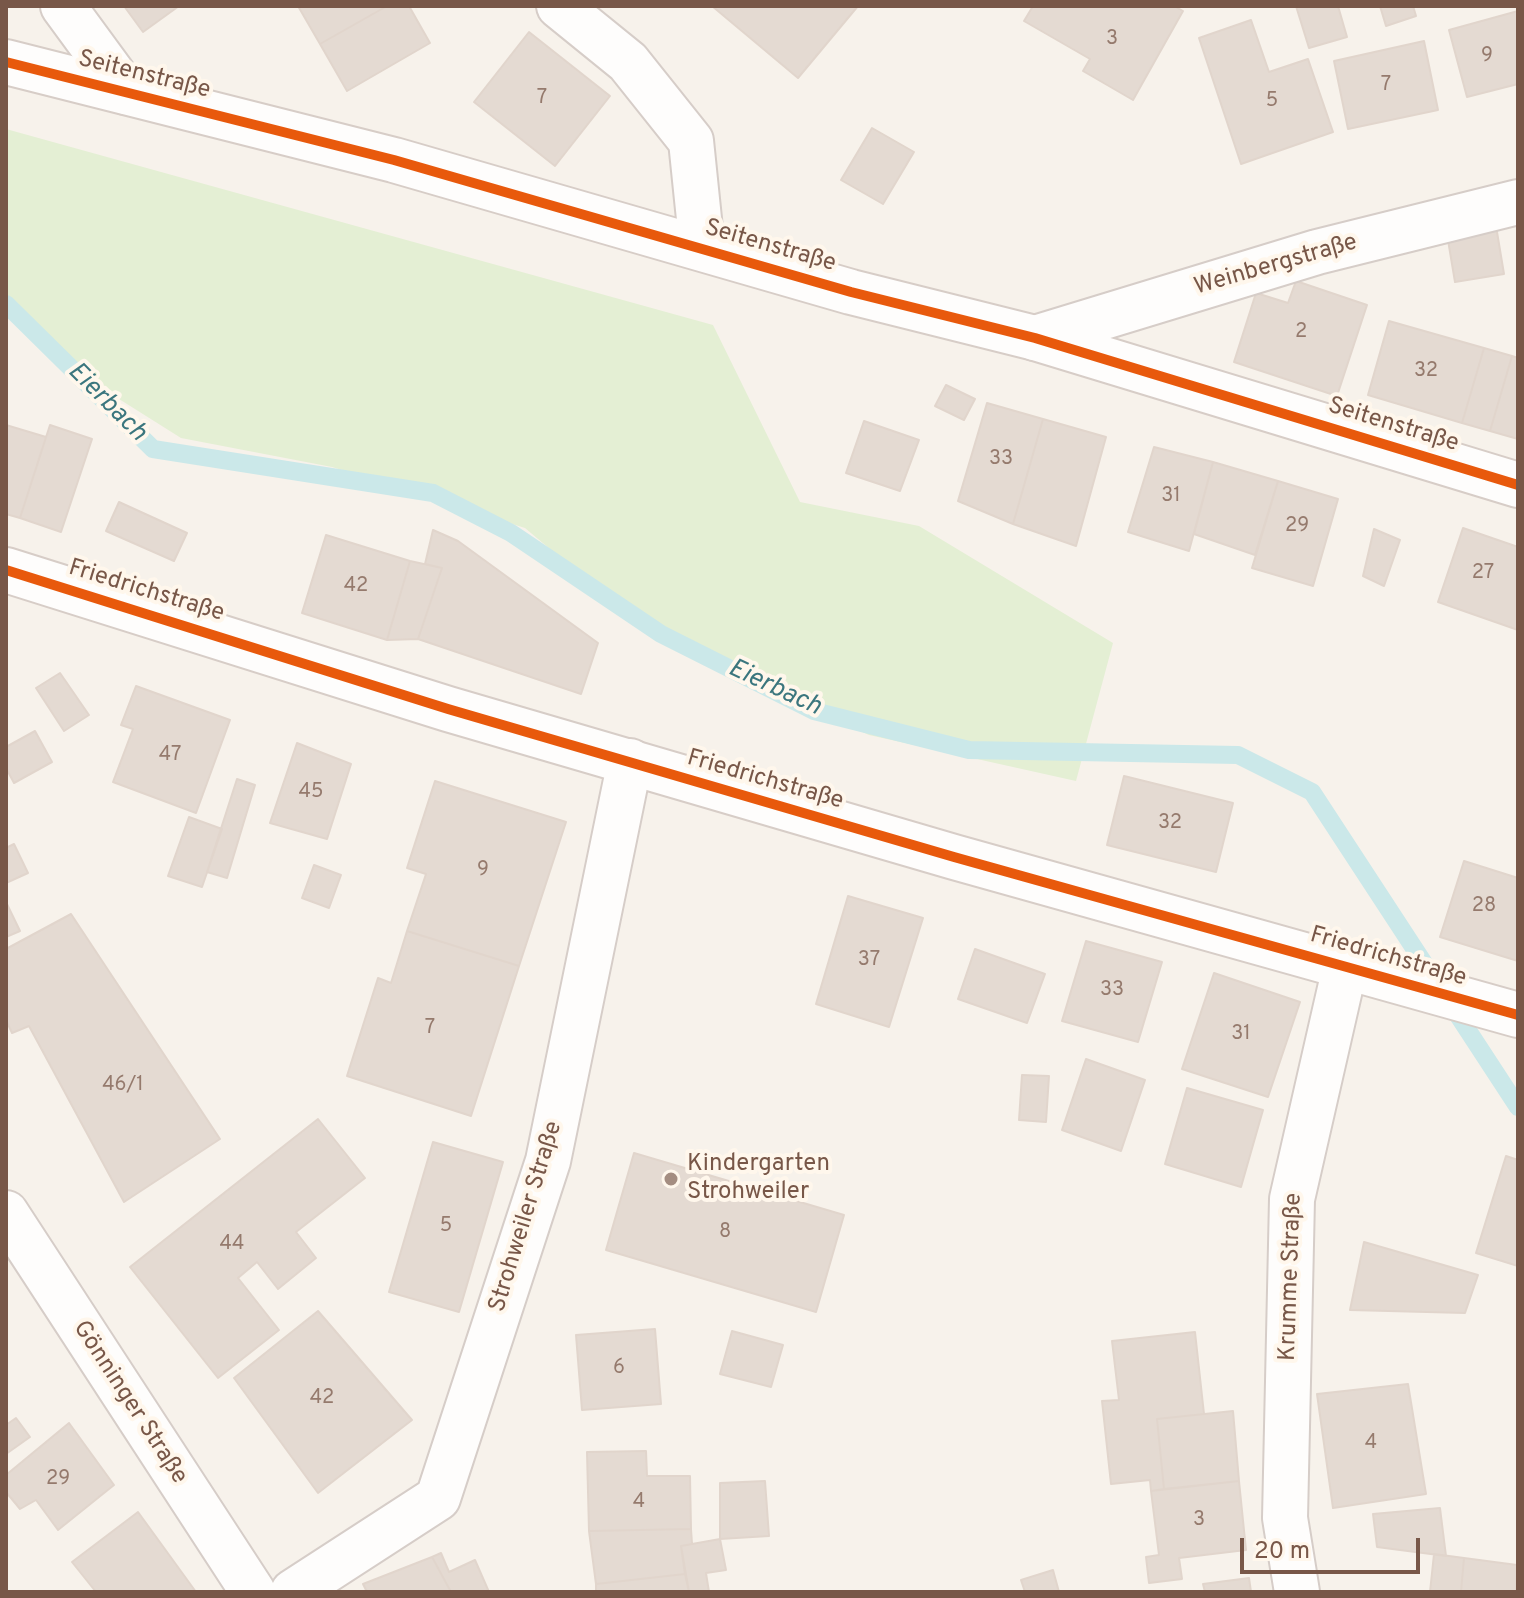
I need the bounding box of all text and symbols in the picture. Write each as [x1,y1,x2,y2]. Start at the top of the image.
house number: 3 [1106,28,1118,52]
house number: 9 [1481,45,1493,69]
street label: Seitenstraße [75,46,213,106]
house number: 7 [1381,74,1391,98]
house number: 7 [537,87,547,111]
house number: 5 [1266,90,1278,114]
street label: Seitenstraße [701,215,839,279]
street label: Weinbergstraße [1191,229,1361,303]
house number: 2 [1295,321,1307,345]
water label: Eierbach [60,357,152,449]
house number: 32 [1414,360,1438,384]
street label: Seitenstraße [1324,392,1462,460]
house number: 33 [989,448,1013,472]
house number: 31 [1161,485,1181,509]
house number: 29 [1285,515,1309,539]
street label: Friedrichstraße [65,555,227,629]
house number: 27 [1472,562,1494,586]
house number: 42 [344,575,368,599]
water label: Eierbach [723,654,825,724]
house number: 47 [159,744,181,768]
street label: Friedrichstraße [683,745,847,817]
house number: 45 [299,781,323,805]
house number: 32 [1158,812,1182,836]
house number: 9 [477,859,489,883]
house number: 28 [1472,895,1496,919]
street label: Friedrichstraße [1306,922,1470,994]
house number: 37 [858,949,880,973]
house number: 33 [1100,979,1124,1003]
house number: 7 [425,1017,435,1041]
house number: 31 [1231,1023,1251,1047]
house number: 46/1 [102,1074,144,1098]
street label: Strohweiler Straße [484,1118,570,1316]
place label: Kindergarten Strohweiler [687,1151,830,1207]
marker: Kindergarten Strohweiler [662,1170,680,1188]
street label: Krumme Straße [1275,1192,1309,1362]
house number: 5 [440,1215,452,1239]
house number: 8 [719,1221,731,1245]
house number: 44 [220,1233,244,1257]
street label: Gönninger Straße [66,1316,192,1490]
house number: 6 [613,1357,625,1381]
house number: 42 [310,1387,334,1411]
house number: 4 [1365,1432,1377,1456]
house number: 29 [46,1468,70,1492]
house number: 4 [633,1491,645,1515]
house number: 3 [1193,1509,1205,1533]
scale bar [1244,1522,1424,1572]
text: 20 m [1254,1537,1310,1567]

